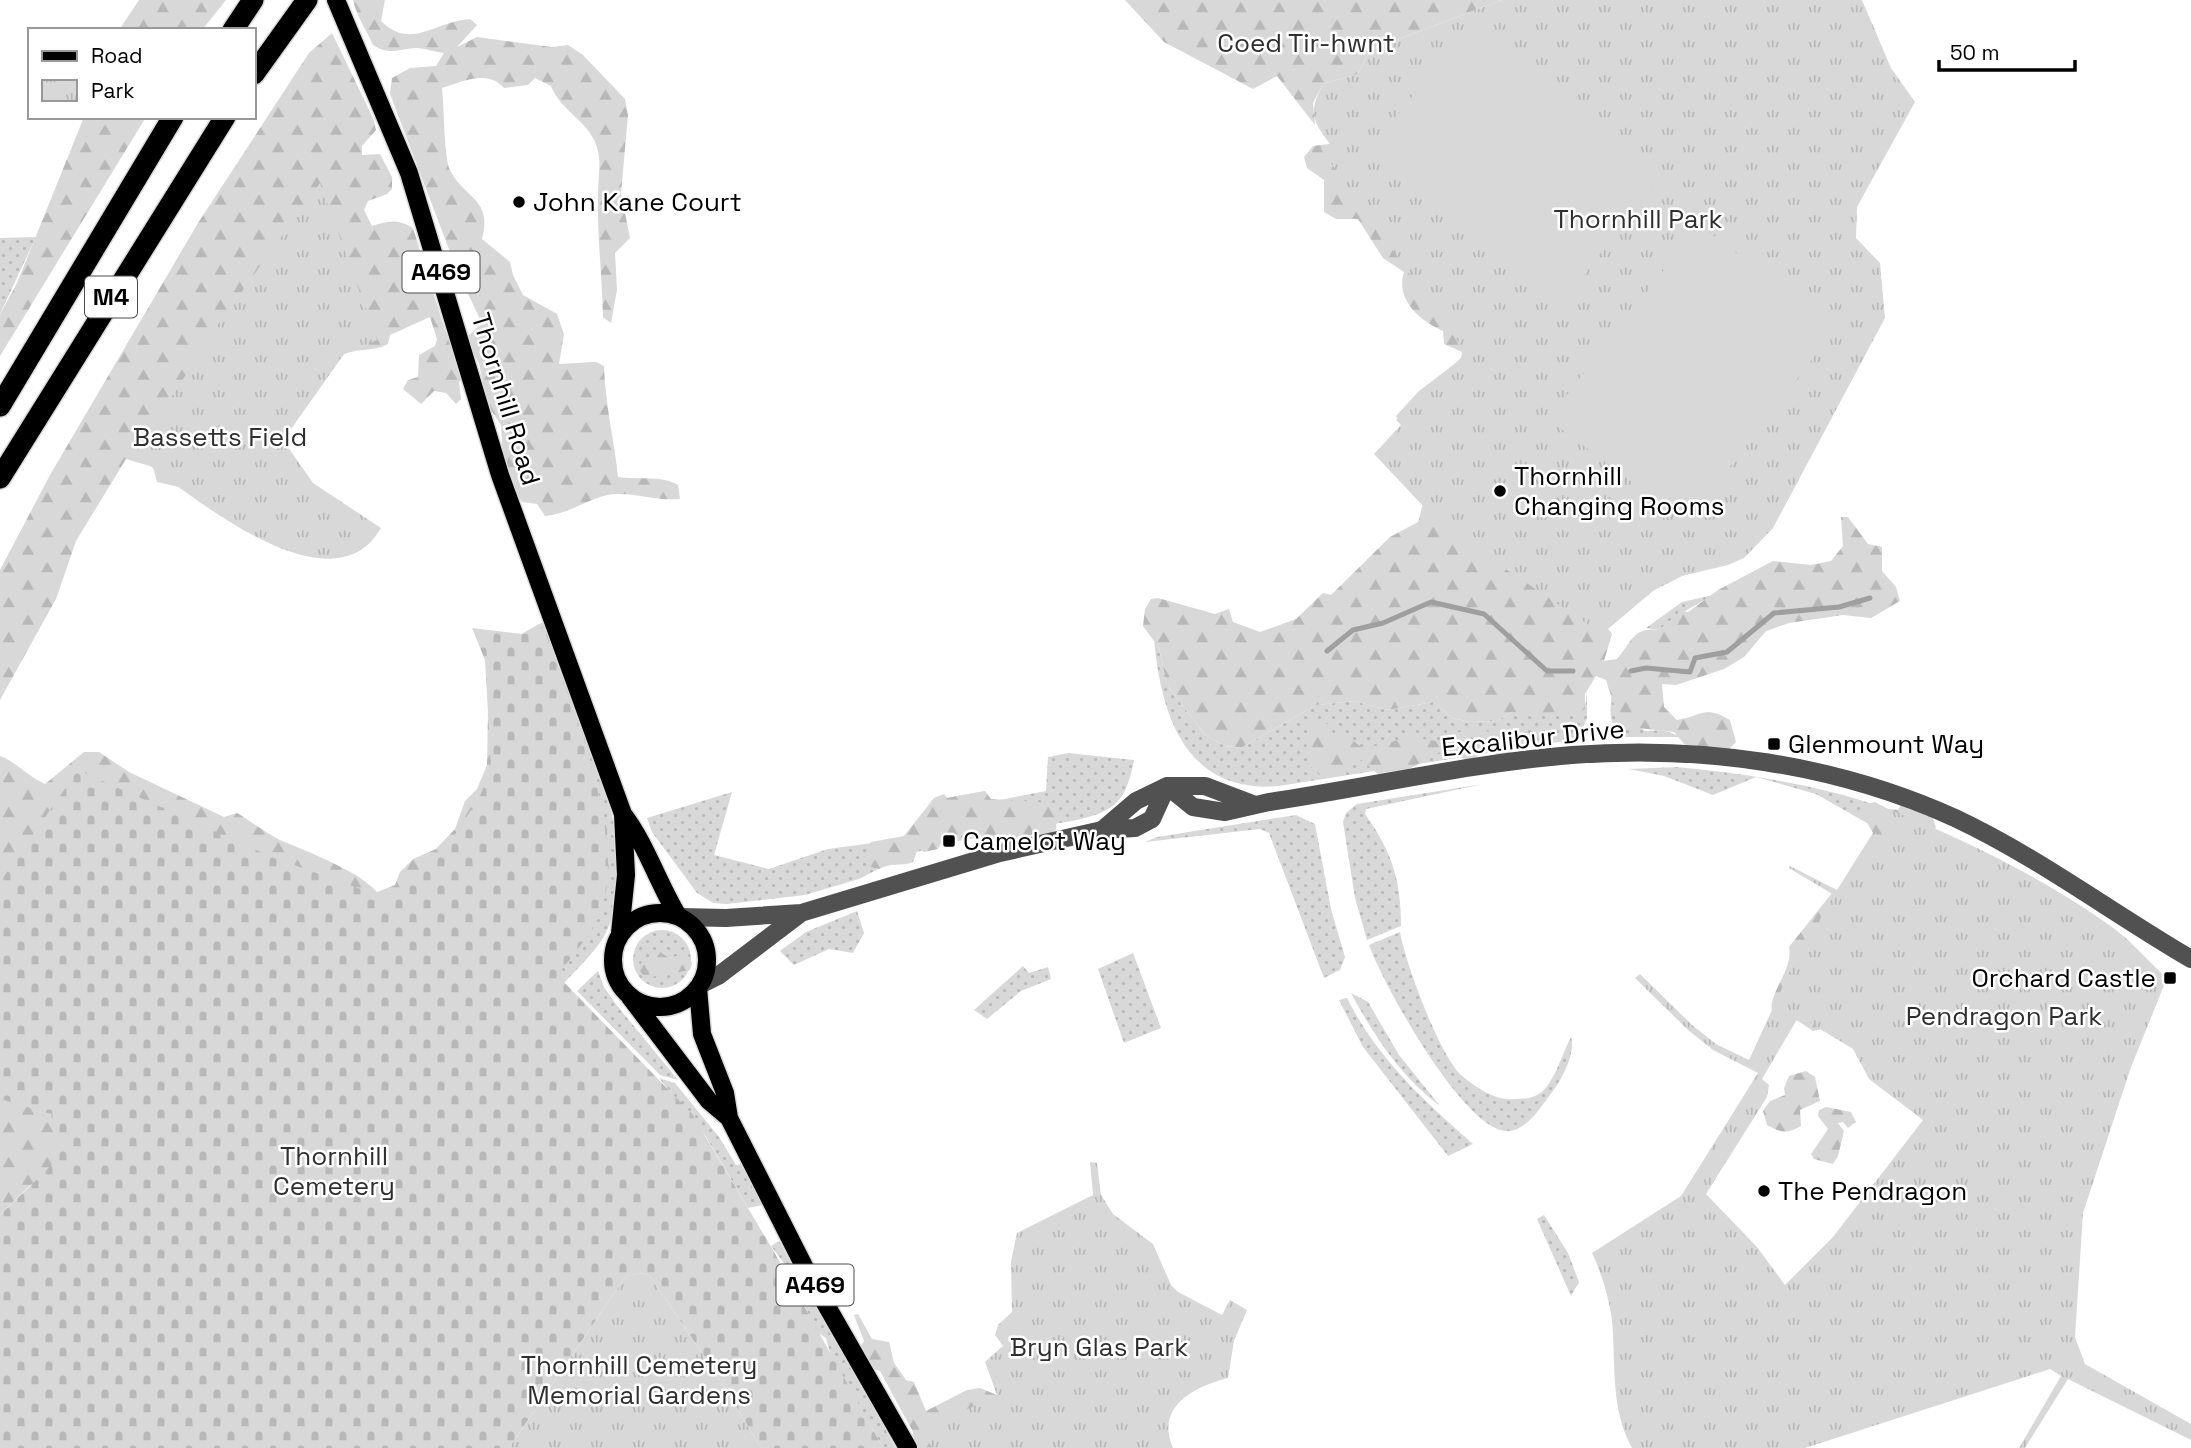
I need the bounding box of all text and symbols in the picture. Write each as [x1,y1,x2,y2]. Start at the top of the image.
park label: Coed Tir-hwnt [1217,26,1395,60]
legend [28,28,256,119]
scale bar [1939,28,2076,72]
text: 50 m [1950,39,2000,66]
text: Road [91,42,143,69]
text: Park [91,77,135,104]
place label: John Kane Court [533,185,742,219]
marker: John Kane Court [511,194,527,210]
park label: Thornhill Park [1554,202,1722,236]
road number: A469 [402,251,480,292]
road number: M4 [85,276,137,318]
street label: Thornhill Road [464,309,548,489]
park label: Bassetts Field [133,420,307,454]
place label: Thornhill Changing Rooms [1514,459,1725,523]
marker: Thornhill Changing Rooms [1492,483,1508,499]
street label: Excalibur Drive [1440,711,1626,765]
place label: Glenmount Way [1788,727,1984,761]
marker: Glenmount Way [1766,736,1782,752]
place label: Camelot Way [963,824,1126,858]
marker: Camelot Way [941,833,957,849]
place label: Orchard Castle [1971,961,2156,995]
marker: Orchard Castle [2162,970,2178,986]
park label: Pendragon Park [1906,999,2102,1033]
park label: Thornhill Cemetery [273,1139,395,1203]
place label: The Pendragon [1778,1174,1967,1208]
marker: The Pendragon [1756,1183,1772,1199]
road number: A469 [776,1265,854,1306]
park label: Bryn Glas Park [1010,1330,1188,1364]
park label: Thornhill Cemetery Memorial Gardens [521,1348,757,1412]

